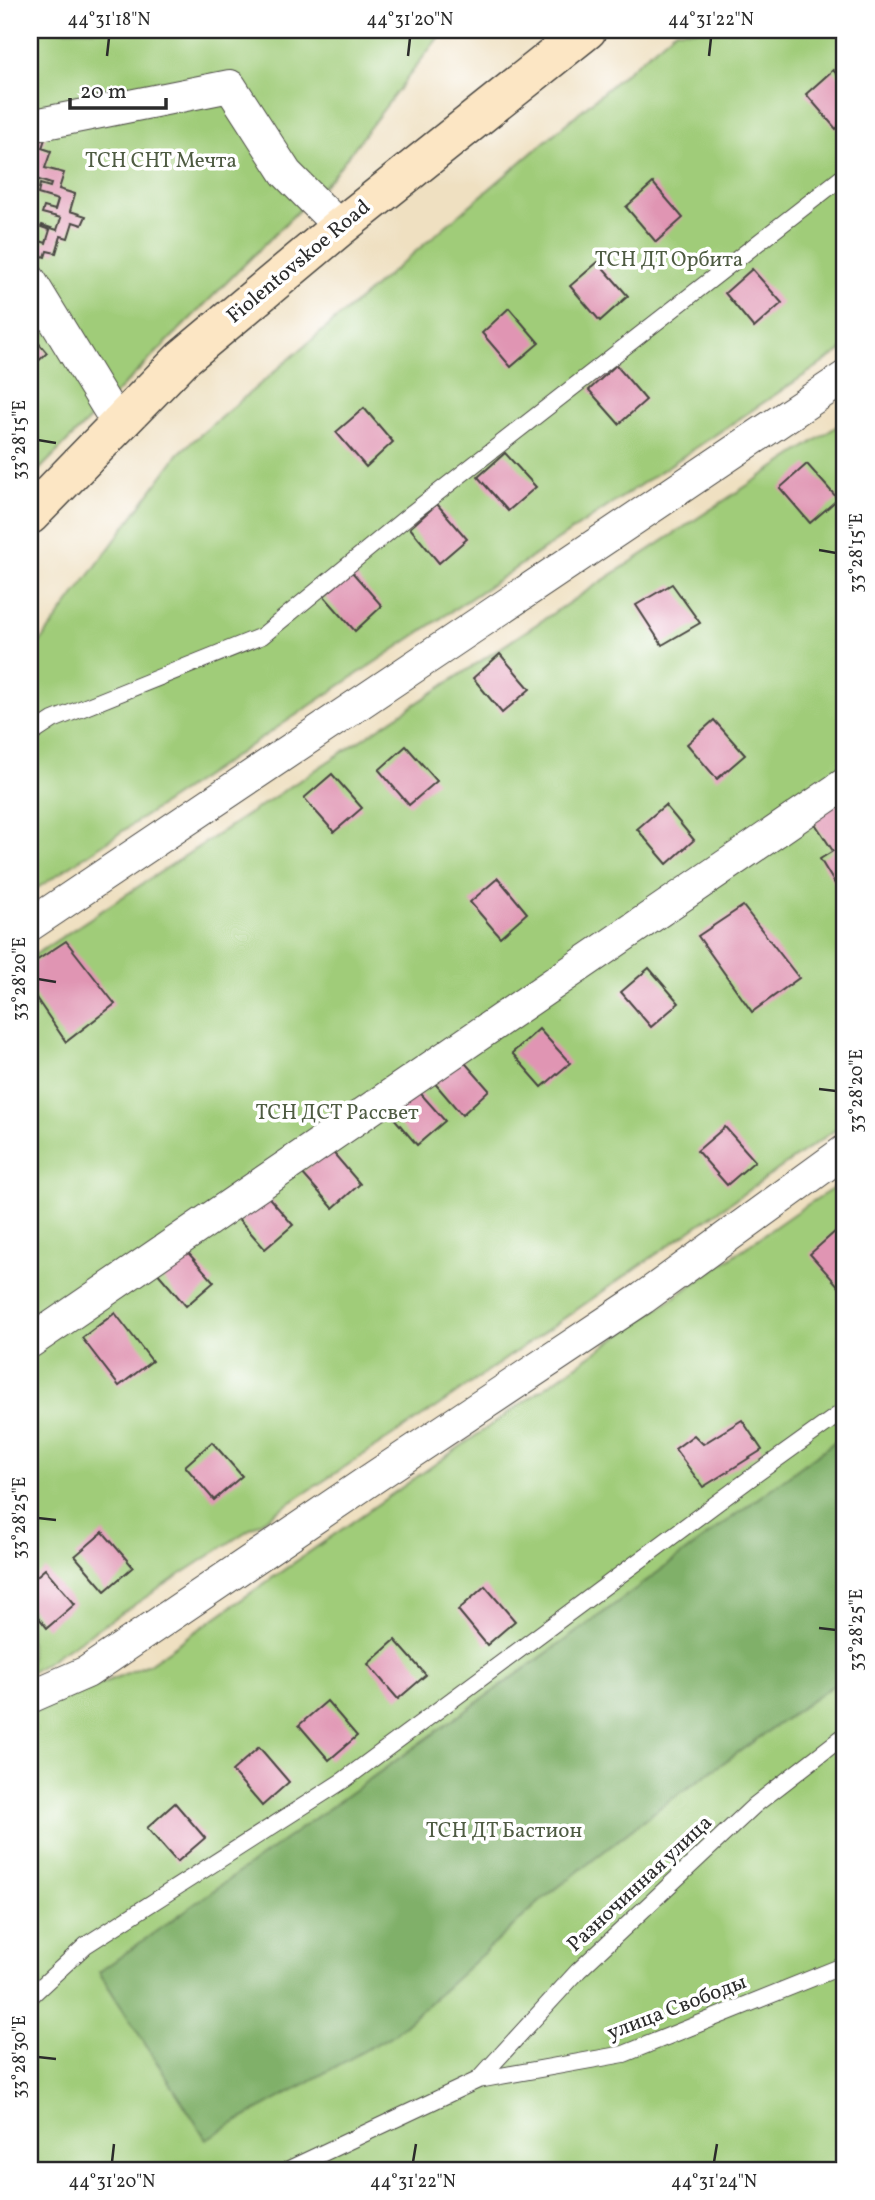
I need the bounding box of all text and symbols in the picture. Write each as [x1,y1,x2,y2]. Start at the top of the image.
text: 44°31'18"N [67,8,151,33]
text: 44°31'20"N [367,8,453,33]
text: 44°31'22"N [668,8,754,33]
scale bar [70,66,166,110]
text: 20 m [80,78,126,107]
park label: ТСН СНТ Мечта [85,147,237,176]
street label: Fiolentovskoe Road [221,193,377,331]
park label: ТСН ДТ Орбита [595,246,743,275]
text: 33°28'15"E [8,400,33,480]
text: 33°28'15"E [845,513,870,593]
text: 33°28'20"E [8,937,33,1021]
text: 33°28'20"E [845,1049,870,1133]
park label: ТСН ДСТ Рассвет [255,1099,419,1128]
text: 33°28'25"E [8,1477,33,1559]
text: 33°28'25"E [845,1589,870,1671]
street label: Разночинная улица [561,1809,719,1959]
park label: ТСН ДТ Бастион [426,1817,582,1846]
street label: улица Свободы [603,1968,751,2048]
text: 33°28'30"E [8,2015,33,2099]
text: 44°31'20"N [69,2170,155,2195]
text: 44°31'22"N [370,2170,456,2195]
text: 44°31'24"N [671,2170,757,2195]

